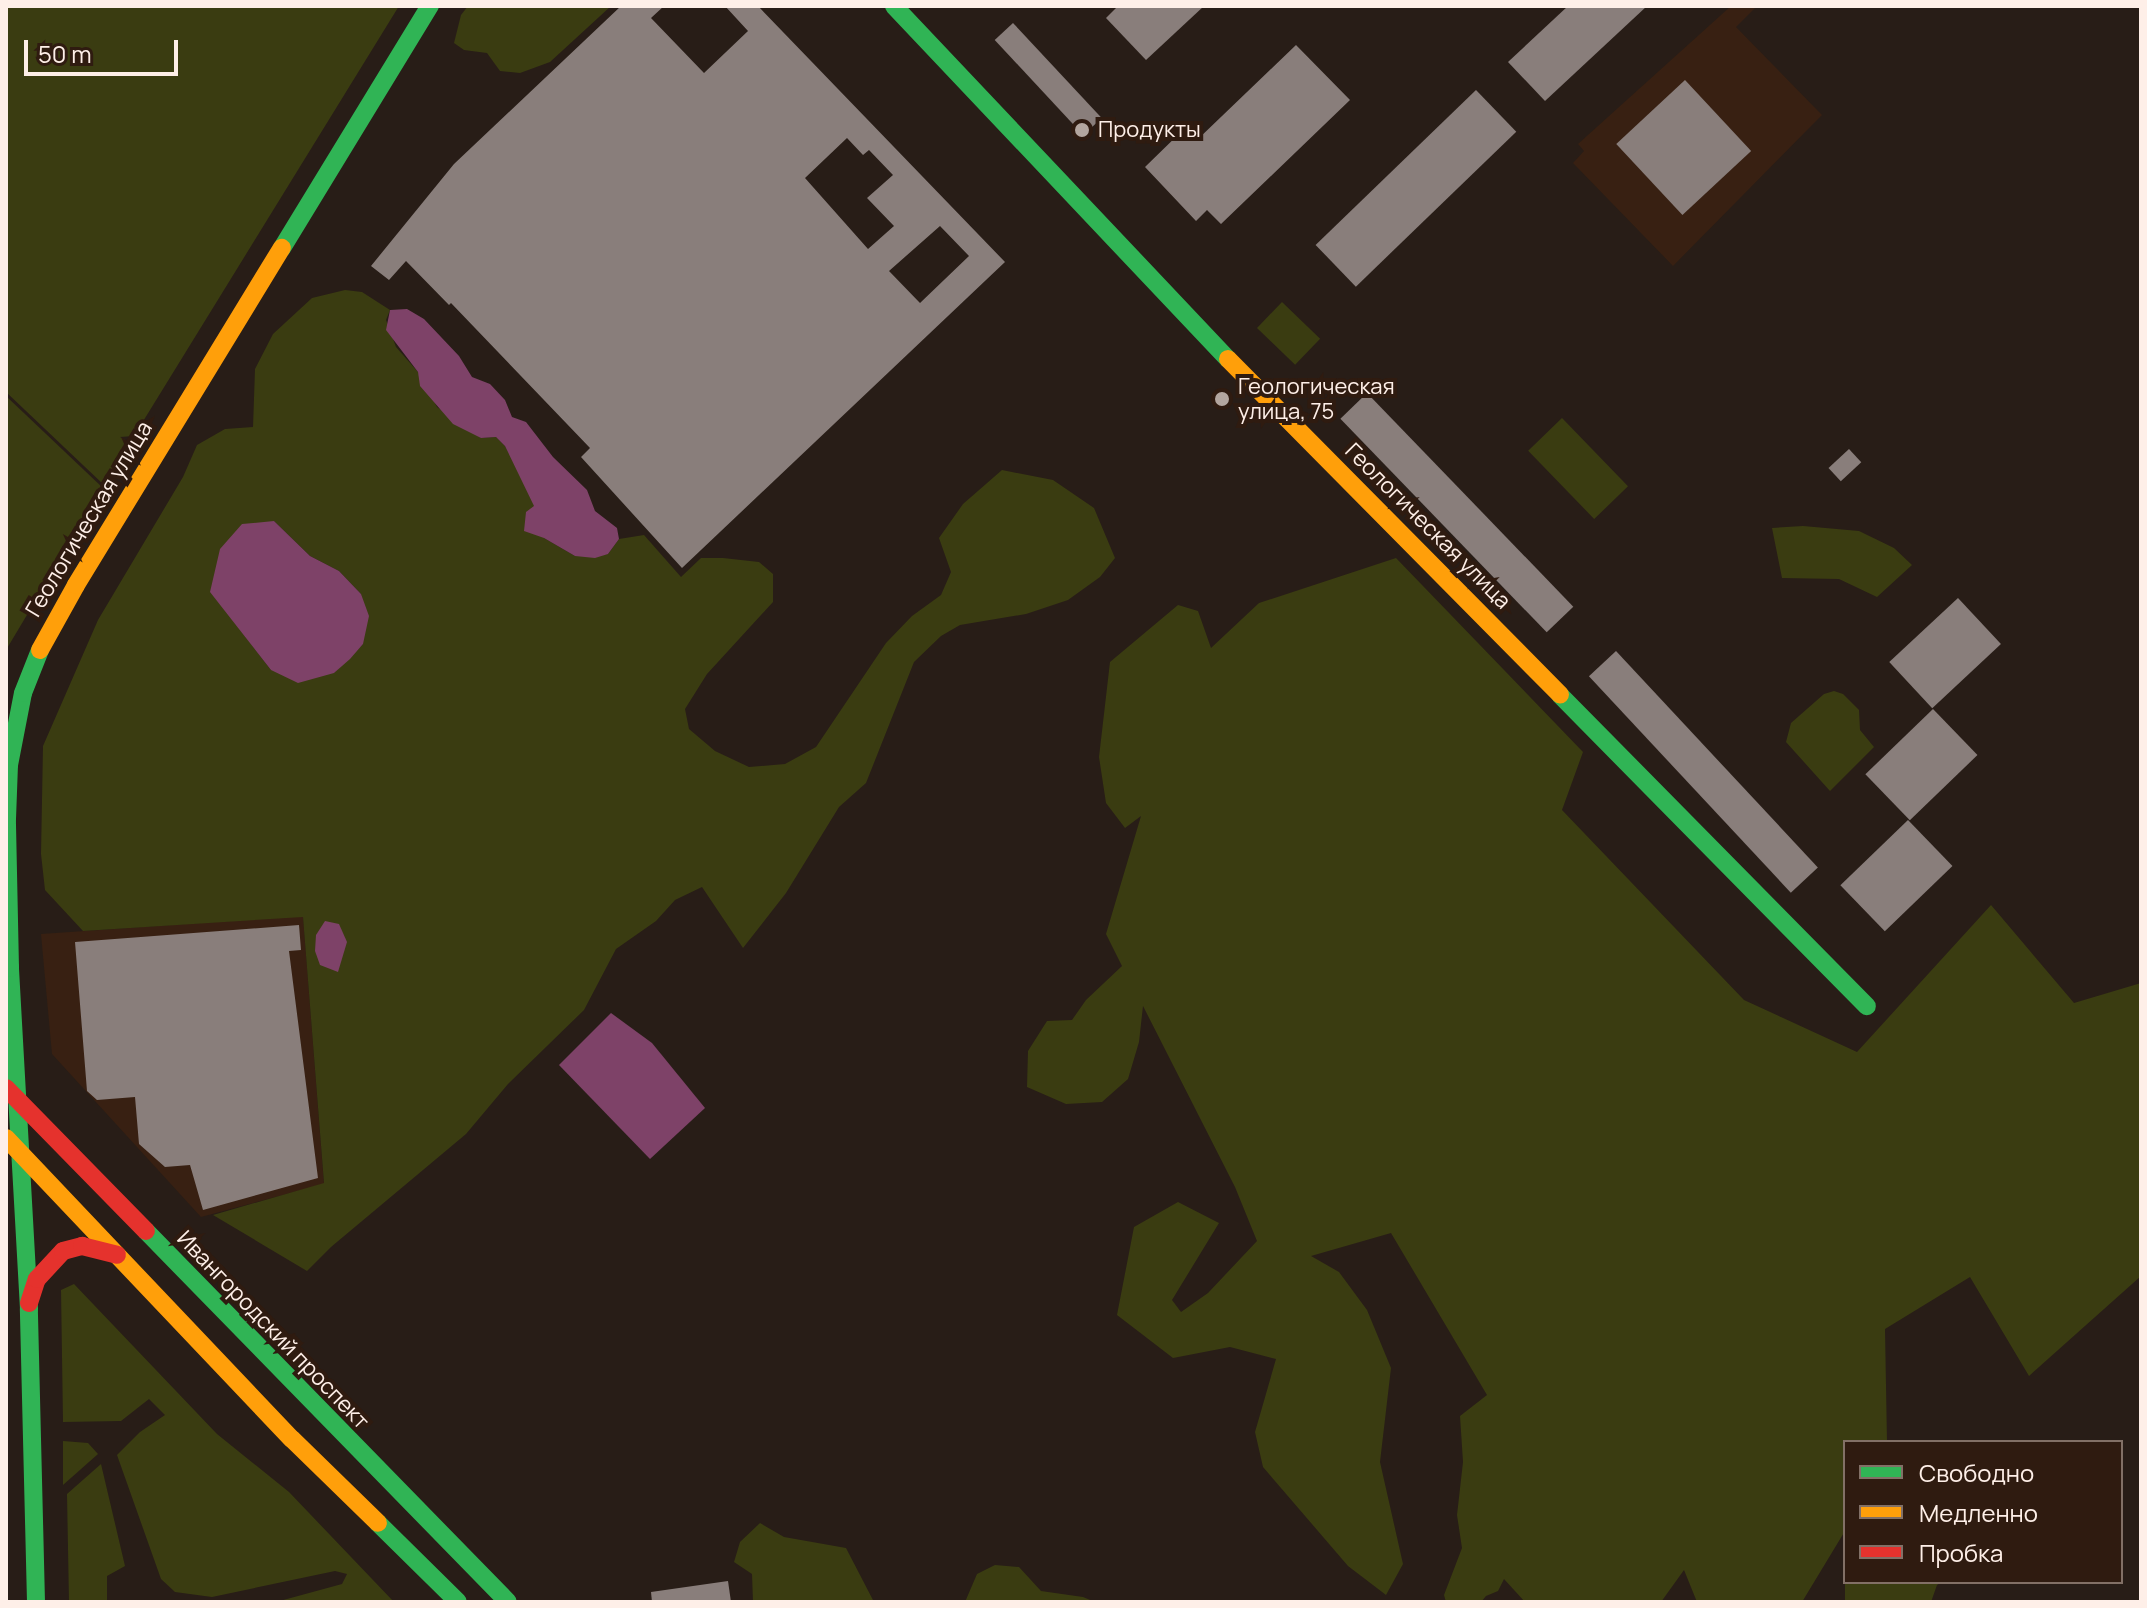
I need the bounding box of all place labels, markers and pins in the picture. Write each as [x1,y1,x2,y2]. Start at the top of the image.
place label: Продукты [1098,117,1201,143]
marker: Продукты [1073,121,1091,139]
place label: Геологическая улица, 75 [1238,373,1395,424]
marker: Геологическая улица, 75 [1213,390,1231,408]

